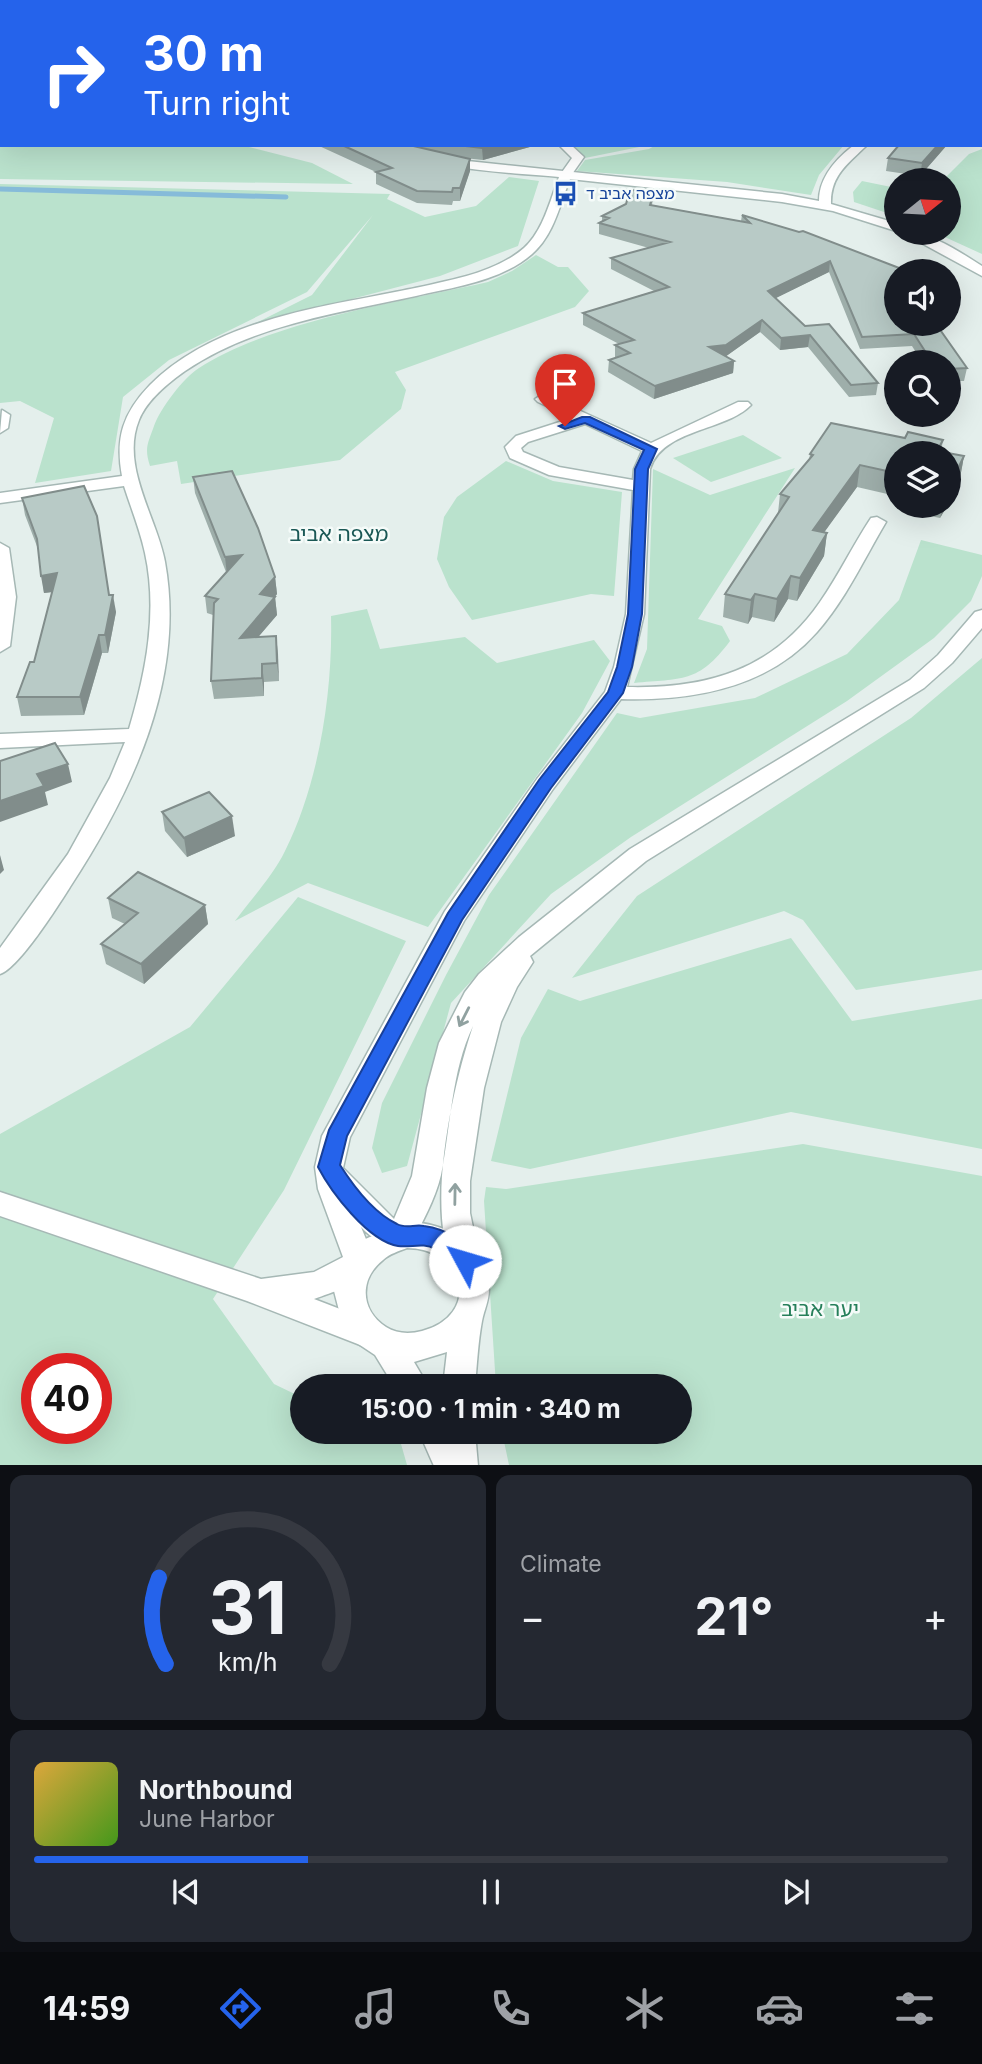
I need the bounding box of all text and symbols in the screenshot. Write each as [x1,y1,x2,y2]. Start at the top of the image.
text: 30 m [143,24,264,83]
icon: right [28,28,119,119]
text: Turn right [143,84,290,123]
north arrow [884,168,961,245]
map controls [884,168,961,518]
bus stop icon: מצפה אביב ד [552,179,580,207]
place label: מצפה אביב ד [586,183,674,203]
button: sound [884,259,961,336]
button: search [884,350,961,427]
pin [535,354,595,426]
icon: arrive [546,365,584,403]
button: layers [884,441,961,518]
district label: מצפה אביב [290,521,389,546]
one-way arrow [457,1006,470,1027]
one-way arrow [449,1183,462,1206]
position arrow [428,1224,502,1298]
park label: יער אביב [781,1296,859,1321]
speed limit sign: 40 [21,1353,112,1444]
text: 15:00 · 1 min · 340 m [361,1393,621,1424]
text: Climate [520,1550,602,1578]
text: 31 [209,1563,287,1652]
text: 21° [694,1585,774,1648]
text: − [520,1594,545,1640]
text: + [923,1594,948,1640]
text: km/h [218,1646,278,1676]
text: Northbound [139,1774,293,1805]
text: June Harbor [139,1805,275,1833]
icon: previous [167,1873,205,1911]
icon: pause [472,1873,510,1911]
icon: next [777,1873,815,1911]
icon: directions [216,1984,265,2033]
icon: music [351,1984,400,2033]
icon: phone [486,1984,535,2033]
icon: climate [620,1984,669,2033]
icon: car [755,1984,804,2033]
icon: filters [890,1984,939,2033]
text: 14:59 [43,1989,130,2028]

